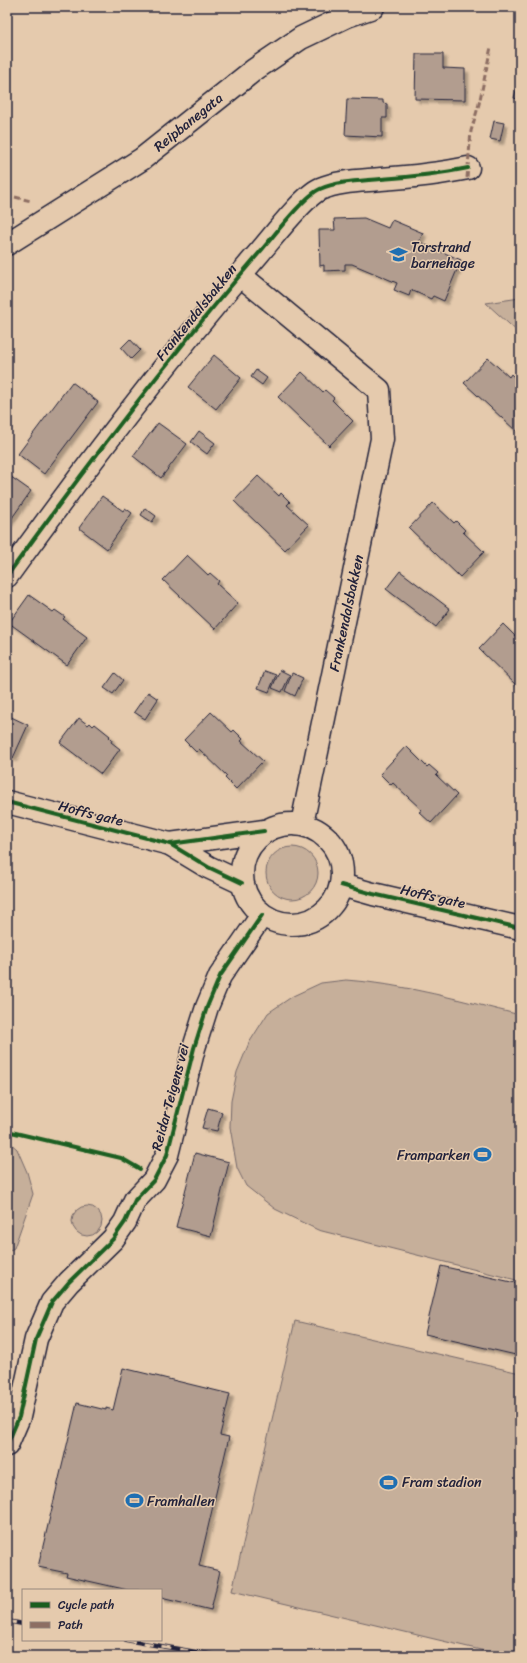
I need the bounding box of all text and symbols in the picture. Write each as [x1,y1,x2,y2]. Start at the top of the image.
street label: Reipbanegata [148,86,229,158]
place label: Torstrand barnehage [411,235,475,276]
school or university icon: Torstrand barnehage [388,245,408,265]
street label: Frankendalsbakken [149,258,244,366]
street label: Frankendalsbakken [322,552,371,674]
street label: Hoffs gate [56,793,126,834]
street label: Hoffs gate [398,877,468,916]
street label: Reidar Teigens vei [144,1040,197,1153]
place label: Framparken [397,1143,470,1168]
sports icon: Framparken [473,1145,493,1165]
place label: Fram stadion [402,1470,482,1495]
sports icon: Fram stadion [379,1472,399,1492]
place label: Framhallen [147,1489,215,1514]
sports icon: Framhallen [124,1491,144,1511]
legend [22,1589,162,1641]
text: Cycle path [58,1594,114,1616]
text: Path [58,1614,83,1636]

